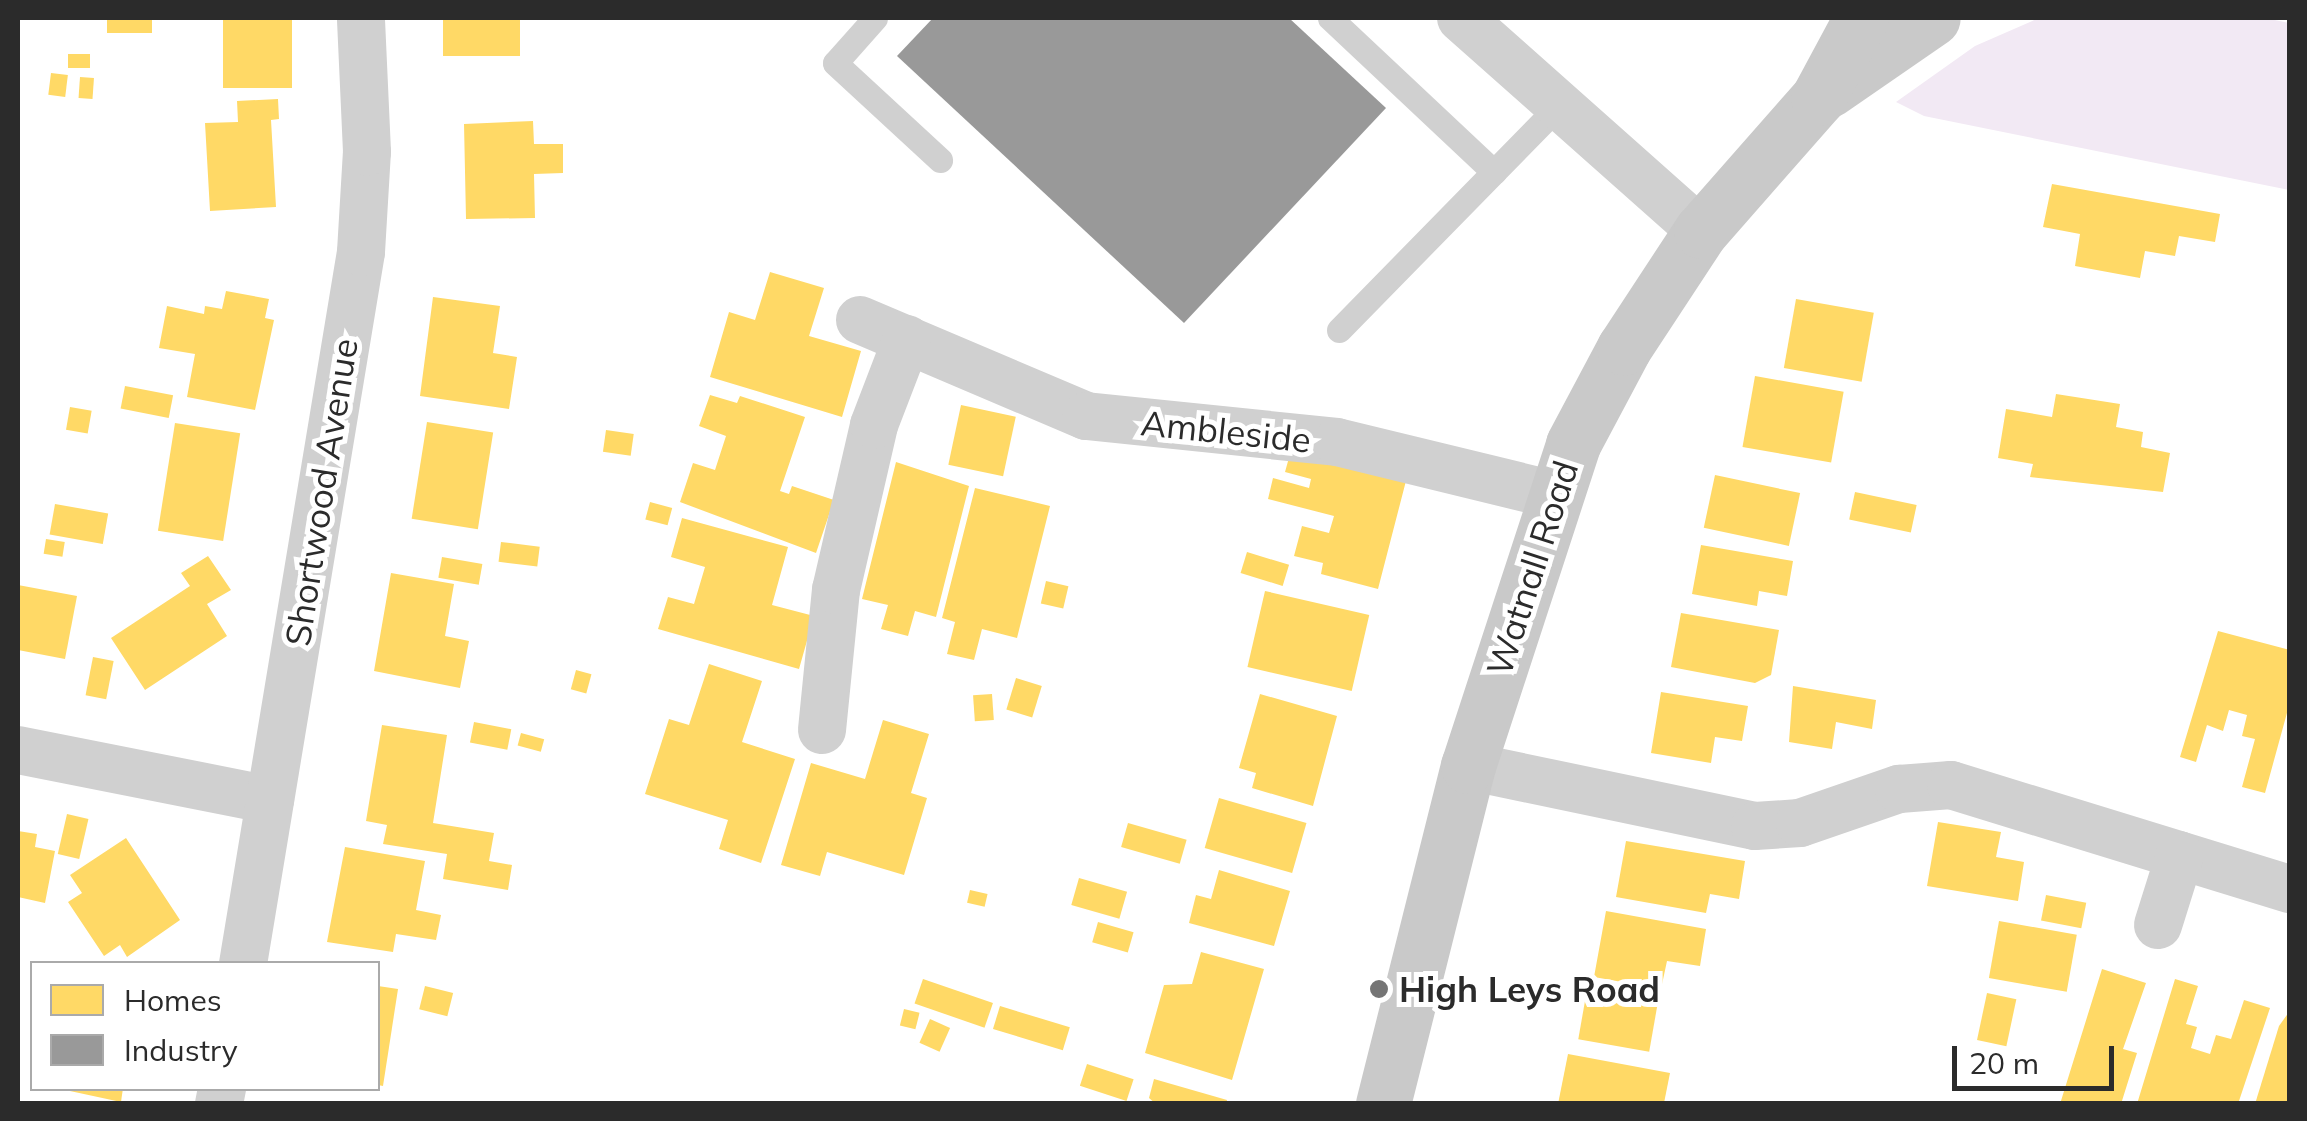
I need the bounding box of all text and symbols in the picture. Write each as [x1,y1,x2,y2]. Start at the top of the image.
street label: Shortwood Avenue [276,335,366,649]
street label: Ambleside [1139,401,1313,461]
street label: Watnall Road [1478,455,1586,681]
legend [30,961,380,1091]
place label: High Leys Road [1399,968,1660,1010]
marker: High Leys Road [1368,978,1390,1000]
text: Homes [124,981,222,1019]
scale bar [1957,1026,2120,1088]
text: Industry [124,1031,238,1069]
text: 20 m [1969,1044,2039,1082]

